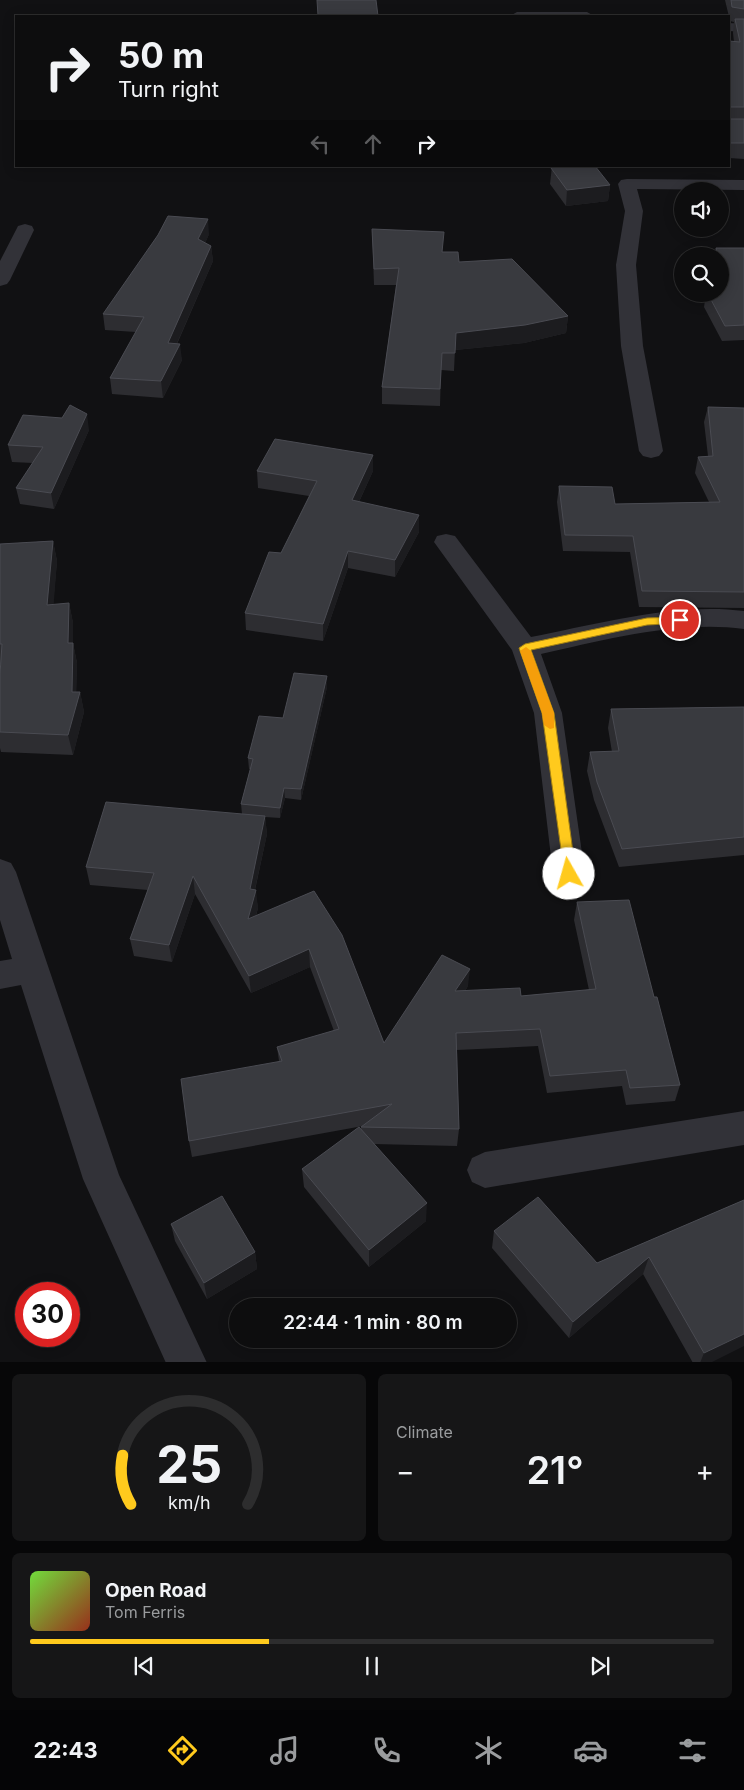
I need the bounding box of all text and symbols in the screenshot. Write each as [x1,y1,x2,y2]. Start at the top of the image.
text: 50 m [118,34,204,76]
icon: right [35,35,100,100]
text: Turn right [118,76,219,102]
icon: left [306,130,334,158]
icon: ahead [359,130,387,158]
icon: right [412,130,440,158]
map controls [674,182,729,302]
button: sound [674,182,729,237]
button: search [674,247,729,302]
pin [659,599,701,641]
icon: arrive [666,606,694,634]
position arrow [542,847,594,899]
speed limit sign: 30 [15,1282,80,1347]
text: 22:44 · 1 min · 80 m [283,1311,463,1334]
text: Climate [396,1422,453,1442]
text: 25 [156,1433,222,1496]
text: 21° [526,1447,584,1493]
text: − [396,1454,415,1488]
text: + [695,1454,714,1488]
text: km/h [168,1492,210,1513]
text: Open Road [105,1579,206,1602]
text: Tom Ferris [105,1602,185,1622]
icon: previous [130,1652,158,1680]
icon: pause [358,1652,386,1680]
icon: next [586,1652,614,1680]
icon: directions [165,1733,200,1768]
icon: music [267,1733,302,1768]
icon: phone [369,1733,404,1768]
icon: climate [471,1733,506,1768]
icon: car [573,1733,608,1768]
icon: filters [675,1733,710,1768]
text: 22:43 [34,1737,98,1763]

